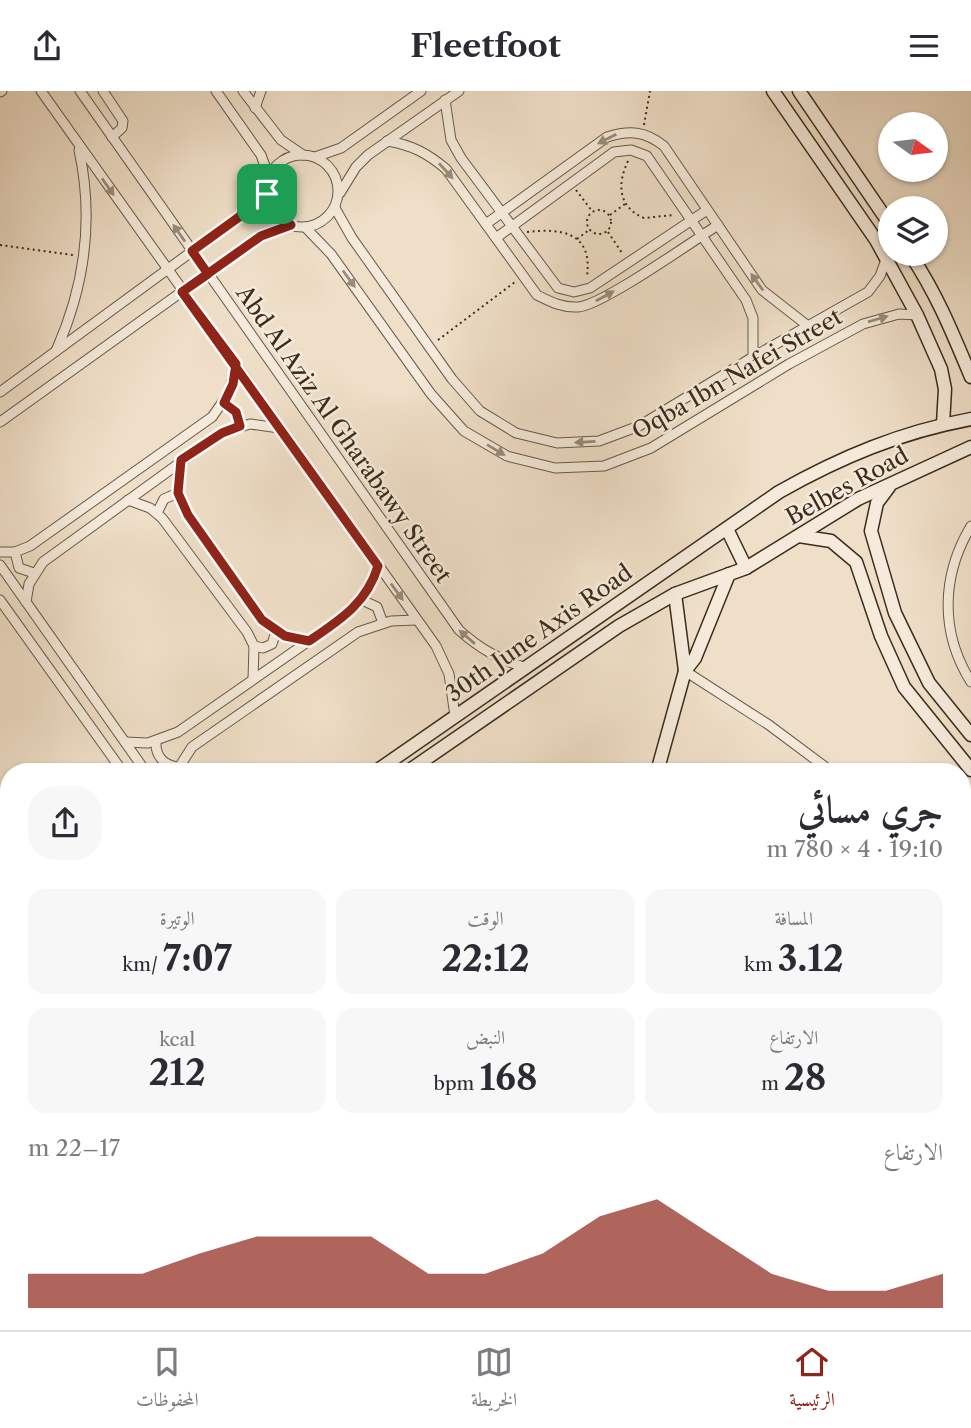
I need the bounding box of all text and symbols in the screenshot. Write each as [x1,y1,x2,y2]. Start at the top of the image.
text: Fleetfoot [410,26,561,65]
icon: share [28,27,66,65]
icon: menu [905,27,943,65]
north arrow [878,112,948,182]
map controls [878,112,948,266]
one-way arrow [597,134,617,145]
one-way arrow [438,162,454,180]
pin [237,164,297,224]
icon: arrive [248,175,286,213]
one-way arrow [101,178,115,196]
button: layers [878,196,948,266]
one-way arrow [172,224,186,242]
one-way arrow [342,270,356,288]
one-way arrow [750,273,764,291]
street label: Abd Al Aziz Al Gharabawy Street [230,279,458,588]
one-way arrow [596,290,615,302]
street label: Oqba Ibn Nafei Street [627,302,847,446]
one-way arrow [867,313,889,324]
one-way arrow [574,436,596,447]
street label: Belbes Road [781,441,913,531]
one-way arrow [486,443,505,456]
street label: 30th June Axis Road [440,558,638,708]
one-way arrow [390,583,404,601]
one-way arrow [459,630,476,645]
text: جري مسائي [798,785,943,832]
button: share [28,786,102,860]
text: 19:10 · 4 × 780 m [767,835,943,863]
text: الوتيرة [160,907,195,930]
text: الوقت [467,907,504,930]
text: المسافة [774,907,813,930]
text: 7:07 [163,937,232,980]
text: 22:12 [441,937,530,980]
text: 3.12 [778,937,844,980]
text: /km [122,953,163,976]
text: km [744,953,778,976]
text: النبض [466,1026,505,1049]
text: الارتفاع [769,1026,818,1049]
text: kcal [159,1028,195,1051]
text: 212 [149,1051,206,1094]
text: 168 [479,1056,538,1099]
text: 28 [784,1056,826,1099]
text: bpm [433,1072,479,1095]
text: m [761,1072,784,1095]
text: 17–22 m [28,1134,120,1162]
text: الارتفاع [883,1138,943,1166]
tab: المحفوظات [136,1343,199,1418]
tab: الخريطة [471,1343,517,1418]
tab: الرئيسية [789,1343,835,1418]

